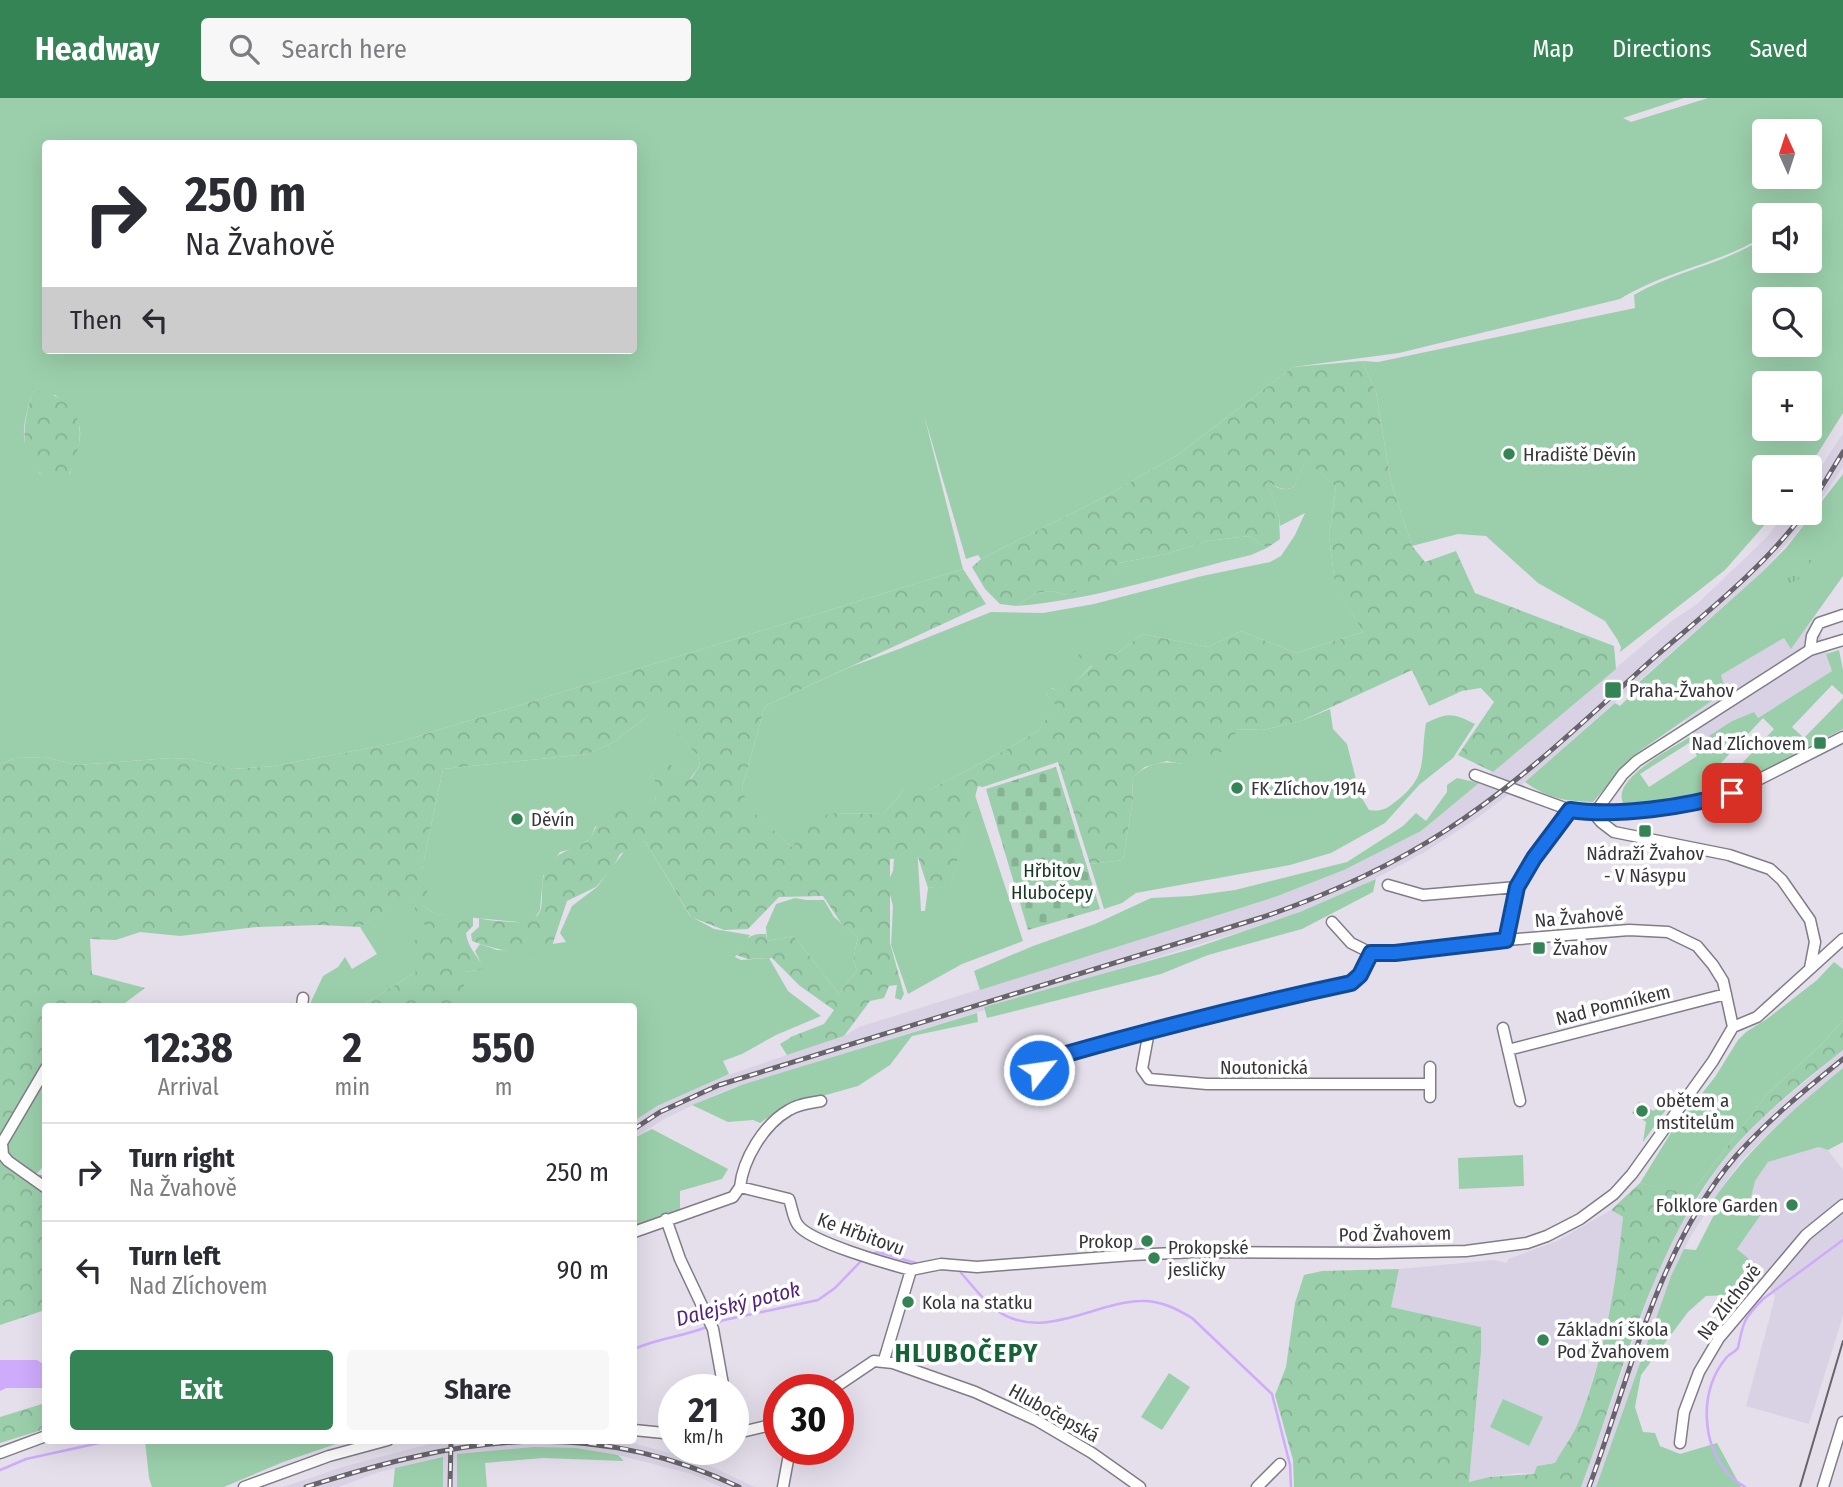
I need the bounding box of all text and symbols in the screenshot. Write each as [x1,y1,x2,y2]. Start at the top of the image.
search box [201,18,691,81]
text: Headway [35,29,159,69]
icon: search [225,30,263,68]
text: Search here [281,34,407,65]
text: Map [1533,35,1574,63]
text: Directions [1612,35,1711,63]
text: Saved [1749,35,1808,63]
north arrow [1752,119,1822,189]
map controls [1752,119,1822,525]
text: 250 m [185,165,306,224]
icon: right [70,168,161,259]
button: sound [1752,203,1822,273]
text: Na Žvahově [185,225,335,263]
button: search [1752,287,1822,357]
icon: left [136,301,174,339]
text: Then [70,305,122,336]
button: + [1752,371,1822,441]
place label: Hradiště Děvín [1523,443,1636,466]
marker: Hradiště Děvín [1501,446,1517,462]
button: − [1752,455,1822,525]
place label: Praha-Žvahov [1629,679,1735,702]
marker: Praha-Žvahov [1603,680,1623,700]
place label: Nad Zlíchovem [1692,732,1806,755]
marker: Nad Zlíchovem [1812,735,1828,751]
pin [1702,763,1762,823]
icon: arrive [1713,774,1751,812]
place label: FK Zlíchov 1914 [1251,777,1366,800]
marker: FK Zlíchov 1914 [1229,780,1245,796]
place label: Děvín [531,808,575,831]
marker: Děvín [509,811,525,827]
marker: Nádraží Žvahov - V Násypu [1637,823,1653,839]
place label: Nádraží Žvahov - V Násypu [1586,842,1704,887]
park label: Hřbitov Hlubočepy [1011,859,1094,904]
street label: Na Žvahově [1534,902,1624,932]
place label: Žvahov [1553,937,1608,960]
marker: Žvahov [1531,940,1547,956]
street label: Nad Pomníkem [1553,980,1673,1030]
text: 12:38 [143,1023,233,1073]
text: 2 [343,1023,362,1073]
text: 550 [472,1023,536,1073]
position arrow [1002,1033,1076,1107]
street label: Noutonická [1220,1056,1308,1079]
text: Arrival [158,1073,219,1101]
text: min [334,1073,370,1101]
text: m [495,1073,512,1101]
place label: obětem a mstitelům [1656,1089,1735,1134]
marker: obětem a mstitelům [1634,1103,1650,1119]
text: Turn right [129,1143,235,1174]
icon: right [70,1153,108,1191]
text: 250 m [546,1157,609,1188]
text: Na Žvahově [129,1174,237,1202]
place label: Folklore Garden [1656,1194,1778,1217]
marker: Folklore Garden [1784,1197,1800,1213]
street label: Ke Hřbitovu [814,1208,908,1260]
street label: Pod Žvahovem [1339,1222,1451,1246]
place label: Prokop [1079,1230,1133,1253]
marker: Prokop [1139,1233,1155,1249]
place label: Prokopské jesličky [1167,1236,1249,1281]
text: Turn left [129,1241,221,1272]
marker: Prokopské jesličky [1146,1250,1162,1266]
icon: left [70,1251,108,1289]
text: 90 m [557,1255,609,1286]
street label: Na Zlíchově [1692,1260,1766,1344]
text: Nad Zlíchovem [129,1272,268,1300]
water label: Dalejský potok [673,1276,803,1332]
place label: Kola na statku [922,1291,1033,1314]
marker: Kola na statku [900,1294,916,1310]
place label: Základní škola Pod Žvahovem [1557,1318,1670,1363]
marker: Základní škola Pod Žvahovem [1535,1332,1551,1348]
district label: HLUBOČEPY [895,1337,1039,1369]
button: Exit [70,1350,333,1430]
button: Share [347,1350,609,1430]
speed limit sign: 30 [763,1374,854,1465]
street label: Hlubočepská [1005,1379,1103,1447]
text: 21 [688,1389,719,1431]
text: km/h [683,1426,724,1448]

